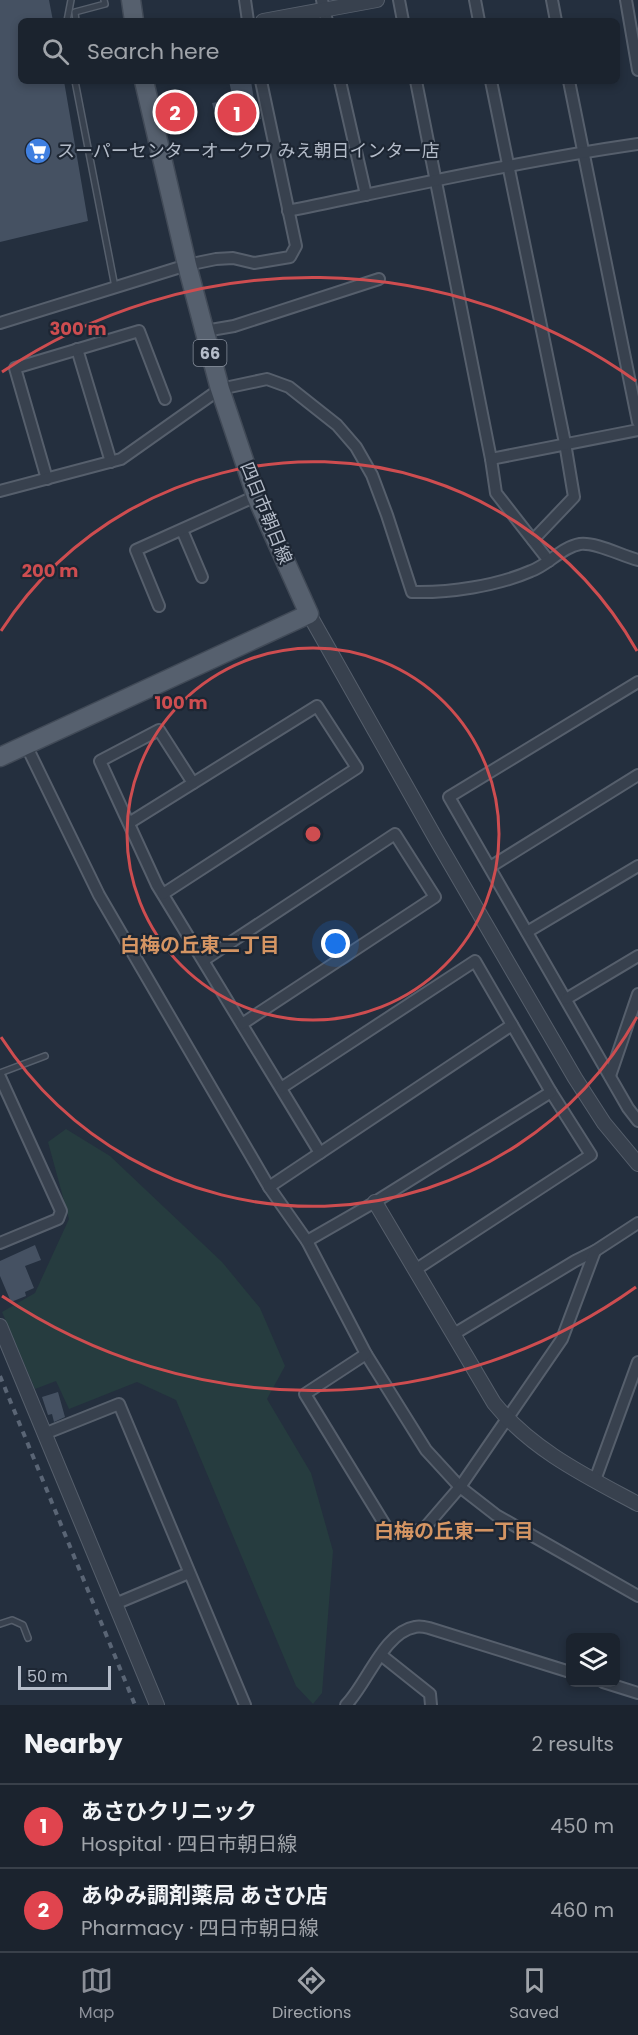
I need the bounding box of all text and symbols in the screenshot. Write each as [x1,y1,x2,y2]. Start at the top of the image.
search box [18,18,620,84]
icon: search [39,35,72,68]
text: Search here [87,36,220,67]
pin: 2 [156,90,195,134]
pin: 1 [218,90,256,136]
supermarket icon: スーパーセンターオークワ みえ朝日インター店 [23,136,53,166]
place label: スーパーセンターオークワ みえ朝日インター店 [57,138,440,163]
text: 300 m [49,316,107,341]
road number: 66 [194,340,226,366]
street label: 四日市朝日線 [235,458,298,568]
text: 200 m [22,558,78,583]
text: 100 m [154,690,208,715]
centre of rings [303,824,323,844]
your location [321,929,350,958]
district label: 白梅の丘東二丁目 [120,931,280,959]
district label: 白梅の丘東一丁目 [374,1517,534,1545]
map controls [566,1633,620,1687]
button: layers [566,1633,620,1687]
scale bar [18,1663,111,1690]
text: 50 m [27,1665,68,1688]
text: Nearby [24,1726,122,1762]
text: 2 results [531,1730,614,1758]
text: あさひクリニック [81,1796,257,1827]
text: 1 [40,1812,47,1840]
text: 450 m [550,1812,614,1840]
text: Hospital · 四日市朝日線 [81,1830,297,1858]
text: あゆみ調剤薬局 あさひ店 [81,1880,328,1911]
text: 2 [38,1896,49,1924]
text: 460 m [550,1896,614,1924]
text: Pharmacy · 四日市朝日線 [81,1914,319,1942]
tab: Map [79,1964,114,2025]
tab: Directions [272,1964,351,2025]
tab: Saved [509,1964,559,2025]

